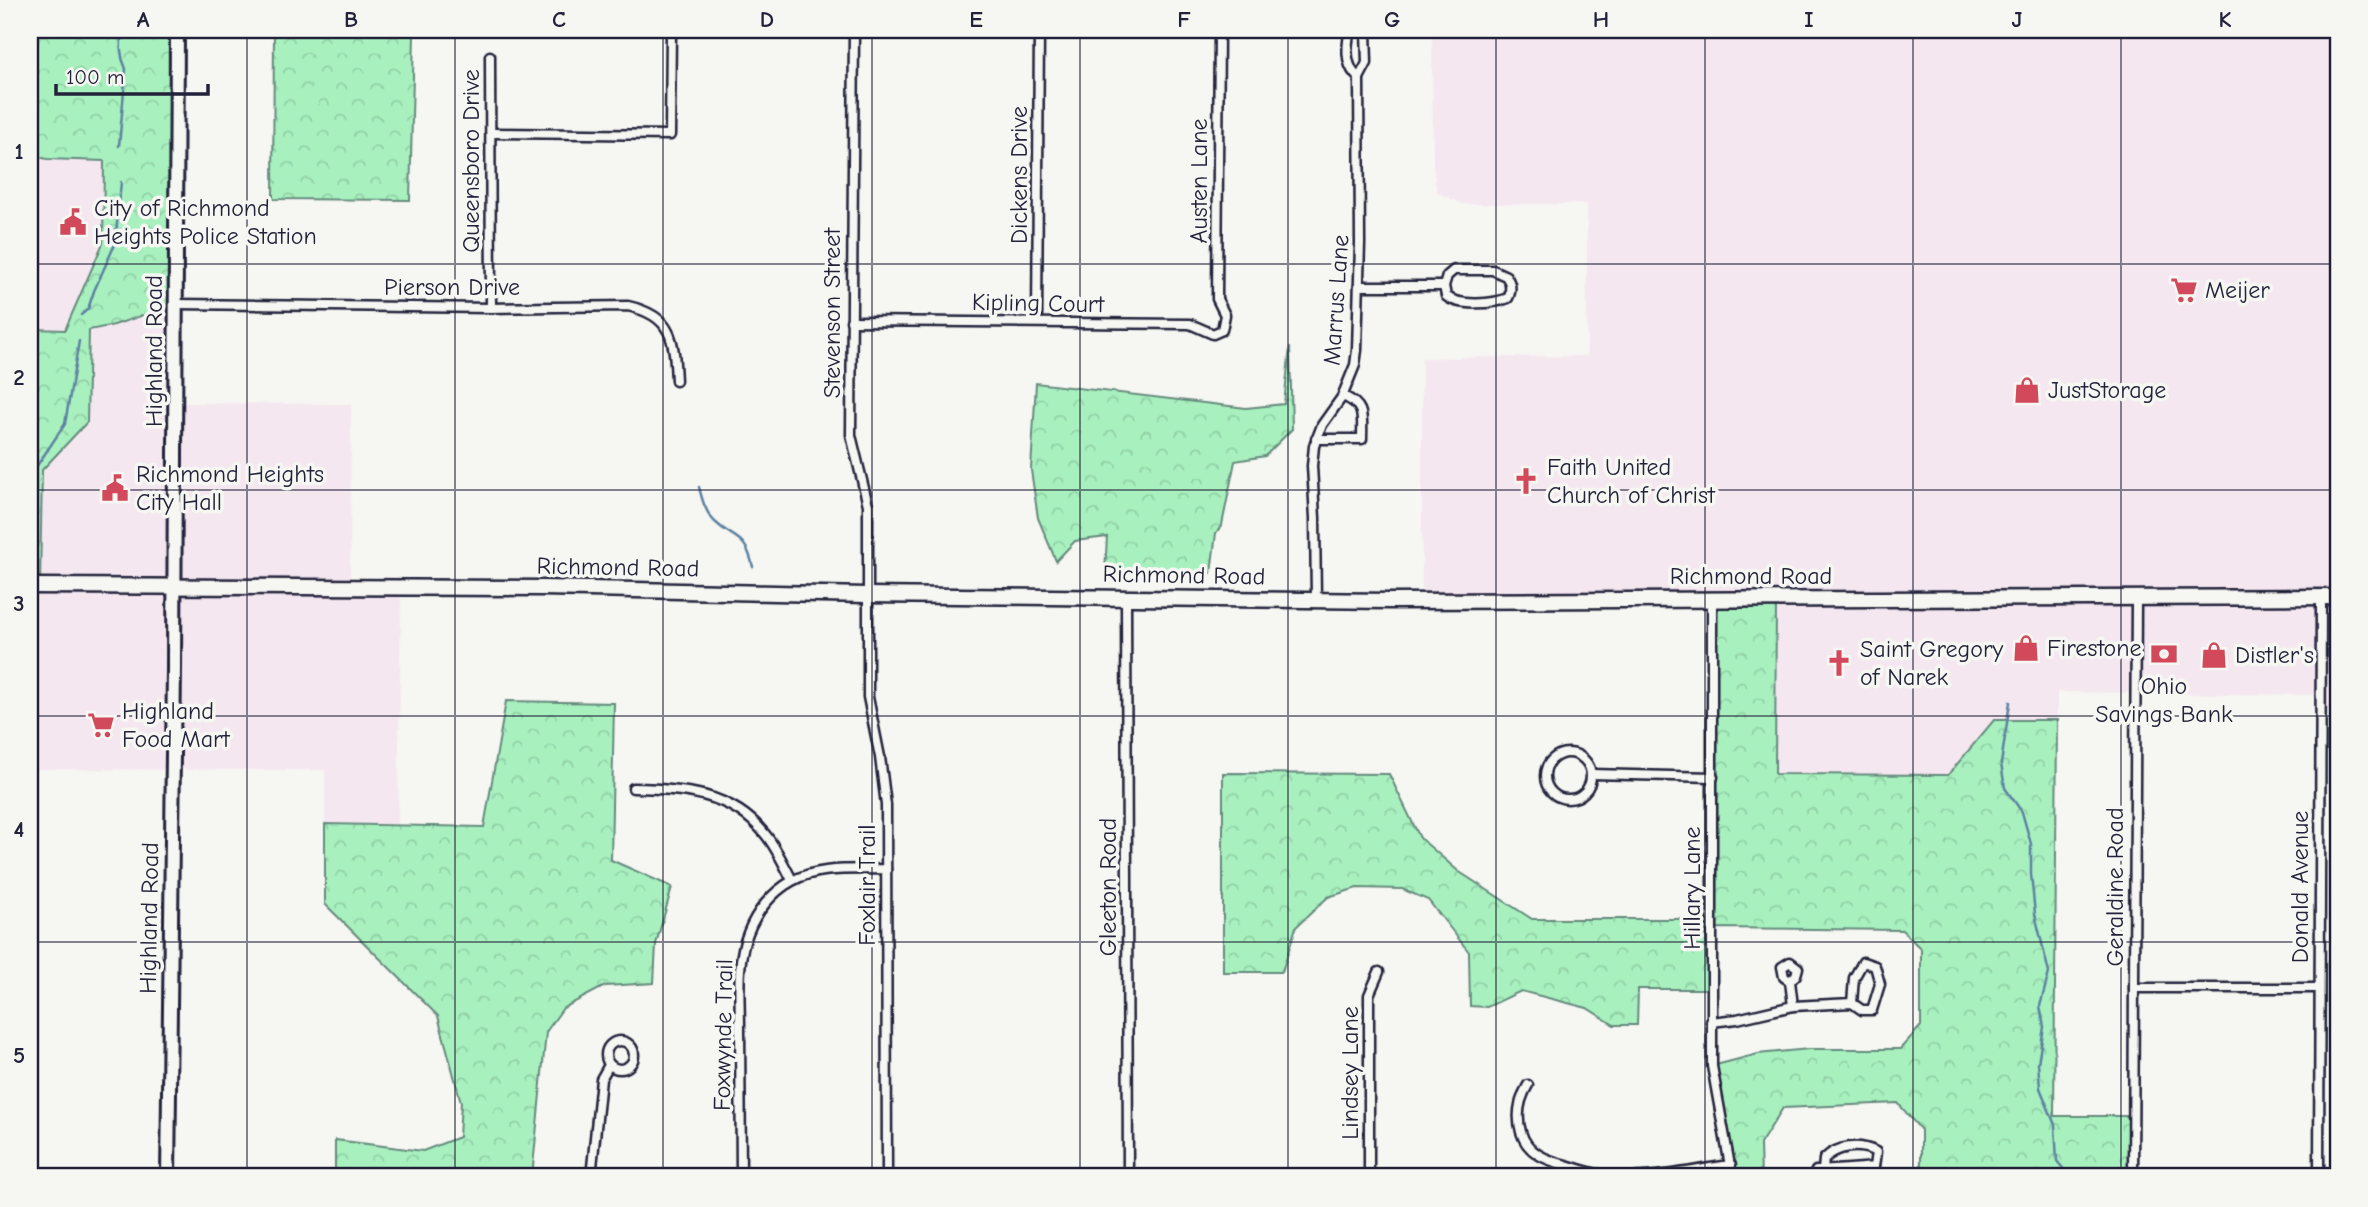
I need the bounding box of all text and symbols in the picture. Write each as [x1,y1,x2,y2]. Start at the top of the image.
text: A [137,6,150,33]
text: B [344,6,358,33]
text: C [552,6,566,33]
text: D [760,6,774,33]
text: E [969,6,983,33]
text: F [1177,6,1191,33]
text: G [1384,6,1400,33]
text: H [1593,6,1609,33]
text: I [1804,6,1814,33]
text: J [2012,6,2023,33]
text: K [2219,6,2232,33]
scale bar [56,52,208,96]
text: 100 m [66,65,124,89]
street label: Queensboro Drive [457,69,485,253]
street label: Dickens Drive [1005,106,1033,244]
street label: Austen Lane [1185,119,1213,243]
text: 1 [14,138,24,165]
place label: City of Richmond Heights Police Station [94,194,317,250]
public building icon: City of Richmond Heights Police Station [58,207,88,237]
street label: Stevenson Street [818,227,846,398]
street label: Marrus Lane [1317,234,1355,366]
street label: Pierson Drive [384,273,520,301]
street label: Highland Road [140,275,168,427]
supermarket icon: Meijer [2169,275,2199,305]
place label: Meijer [2205,276,2270,304]
street label: Kipling Court [972,288,1106,318]
text: 2 [13,364,25,391]
shop icon: JustStorage [2012,375,2042,405]
place label: JustStorage [2048,376,2166,404]
place label: Faith United Church of Christ [1547,453,1716,509]
place label: Richmond Heights City Hall [136,460,324,516]
church icon: Faith United Church of Christ [1511,466,1541,496]
public building icon: Richmond Heights City Hall [100,473,130,503]
street label: Richmond Road [536,552,700,582]
street label: Richmond Road [1102,560,1266,590]
street label: Richmond Road [1670,562,1832,590]
text: 3 [13,590,25,617]
shop icon: Firestone [2011,633,2041,663]
place label: Firestone [2047,634,2142,662]
place label: Saint Gregory of Narek [1860,635,2003,691]
bank icon: Ohio Savings Bank [2149,639,2179,669]
shop icon: Distler's [2199,640,2229,670]
place label: Distler's [2235,641,2314,669]
church icon: Saint Gregory of Narek [1824,648,1854,678]
place label: Ohio Savings Bank [2095,672,2233,728]
place label: Highland Food Mart [122,697,231,753]
supermarket icon: Highland Food Mart [86,710,116,740]
street label: Geraldine Road [2101,807,2129,967]
street label: Donald Avenue [2286,811,2314,963]
text: 4 [14,816,25,843]
street label: Gleeton Road [1094,818,1122,956]
street label: Foxlair Trail [853,824,881,946]
street label: Hillary Lane [1678,826,1706,950]
street label: Highland Road [134,842,164,994]
street label: Foxwynde Trail [708,959,738,1111]
street label: Lindsey Lane [1336,1006,1364,1140]
text: 5 [13,1042,25,1069]

